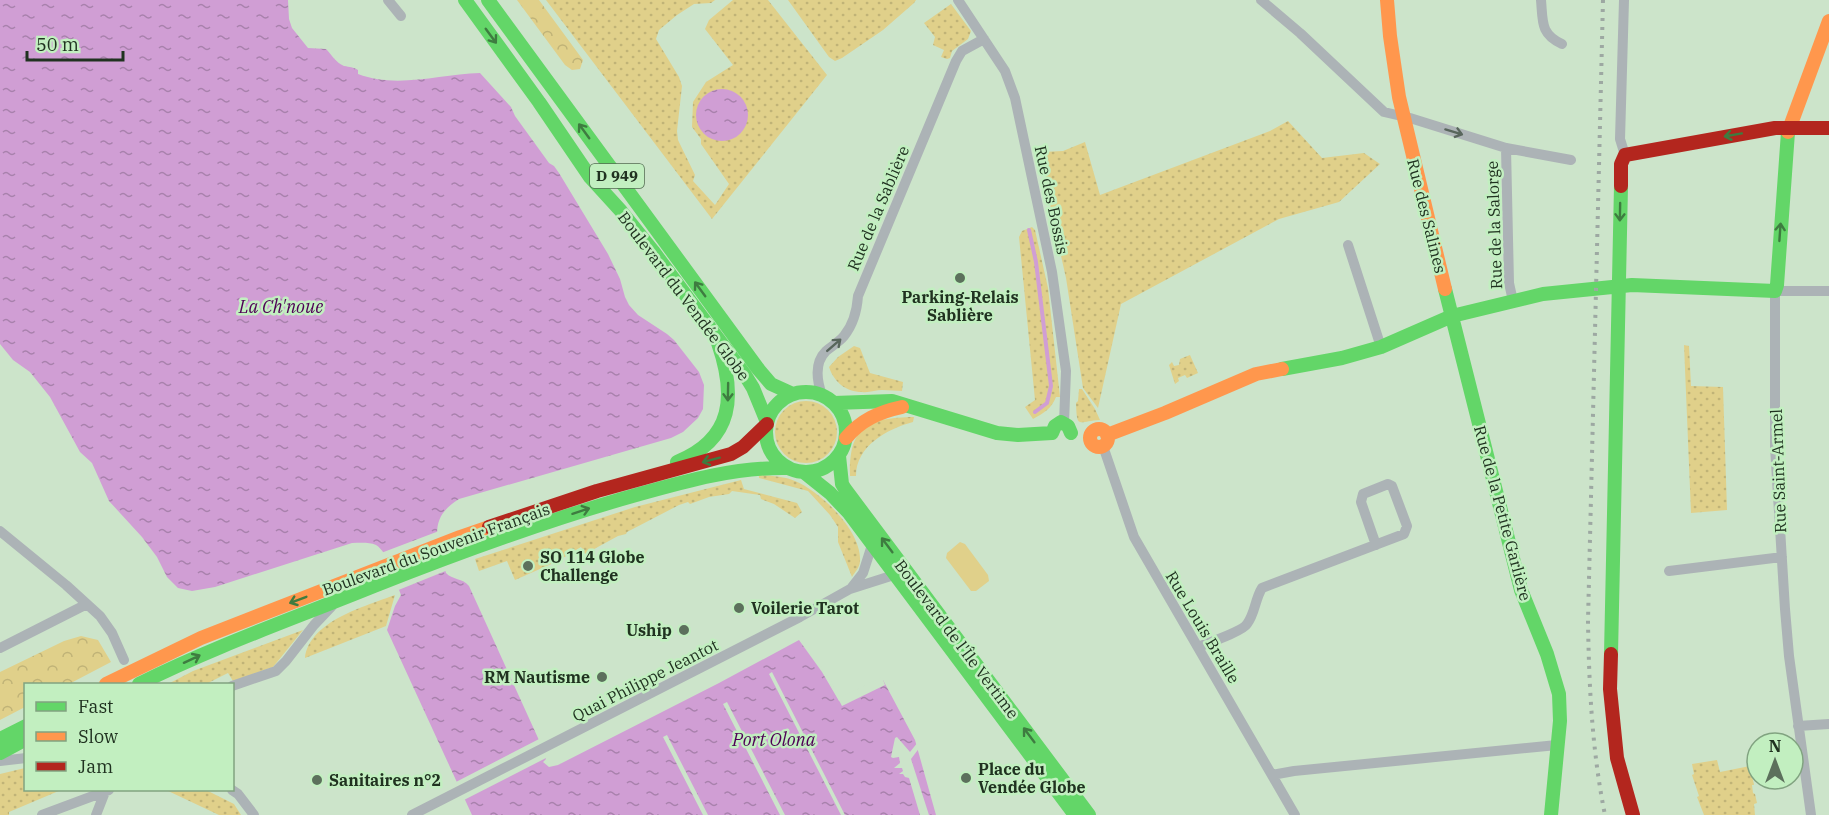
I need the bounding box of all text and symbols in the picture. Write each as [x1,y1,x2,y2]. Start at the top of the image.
scale bar [27,24,123,62]
one-way arrow [485,27,497,43]
text: 50 m [36,33,79,56]
one-way arrow [578,124,591,140]
one-way arrow [1445,127,1464,138]
one-way arrow [1724,130,1744,141]
street label: Rue de la Sablière [843,143,913,273]
street label: Rue des Bossis [1031,144,1073,256]
street label: Rue des Salines [1403,157,1451,275]
street label: Rue de la Salorge [1482,161,1506,289]
road number: D 949 [590,164,644,188]
one-way arrow [1614,202,1626,222]
street label: Boulevard du Vendée Globe [614,207,754,385]
one-way arrow [1775,223,1786,243]
marker: Parking-Relais Sablière [953,271,967,285]
one-way arrow [693,281,706,297]
place label: Parking-Relais Sablière [901,287,1019,325]
water label: La Ch'noue [238,295,323,318]
one-way arrow [826,338,841,352]
one-way arrow [722,382,734,402]
street label: Rue Saint-Armel [1766,408,1790,533]
street label: Rue de la Petite Garlière [1470,423,1536,603]
one-way arrow [702,455,721,466]
street label: Boulevard du Souvenir Français [319,498,553,600]
one-way arrow [571,505,590,516]
one-way arrow [880,538,893,554]
place label: SO 114 Globe Challenge [540,547,645,585]
street label: Boulevard de l'Île Vertime [891,556,1023,722]
marker: SO 114 Globe Challenge [521,559,535,573]
street label: Rue Louis Braille [1162,567,1244,687]
one-way arrow [289,596,308,607]
place label: Voilerie Tarot [751,598,859,618]
marker: Voilerie Tarot [732,601,746,615]
place label: Uship [626,620,672,640]
marker: Uship [677,623,691,637]
street label: Quai Philippe Jeantot [569,634,722,725]
one-way arrow [182,652,200,664]
place label: RM Nautisme [484,667,590,687]
marker: RM Nautisme [595,670,609,684]
legend [24,683,234,791]
text: Fast [78,695,113,718]
text: Slow [78,725,118,748]
one-way arrow [1022,727,1035,743]
water label: Port Olona [731,728,816,751]
north arrow [1745,731,1805,791]
text: N [1769,736,1781,756]
text: Jam [78,755,113,778]
place label: Place du Vendée Globe [978,759,1086,797]
place label: Sanitaires n°2 [329,770,441,790]
marker: Place du Vendée Globe [959,771,973,785]
marker: Sanitaires n°2 [310,773,324,787]

